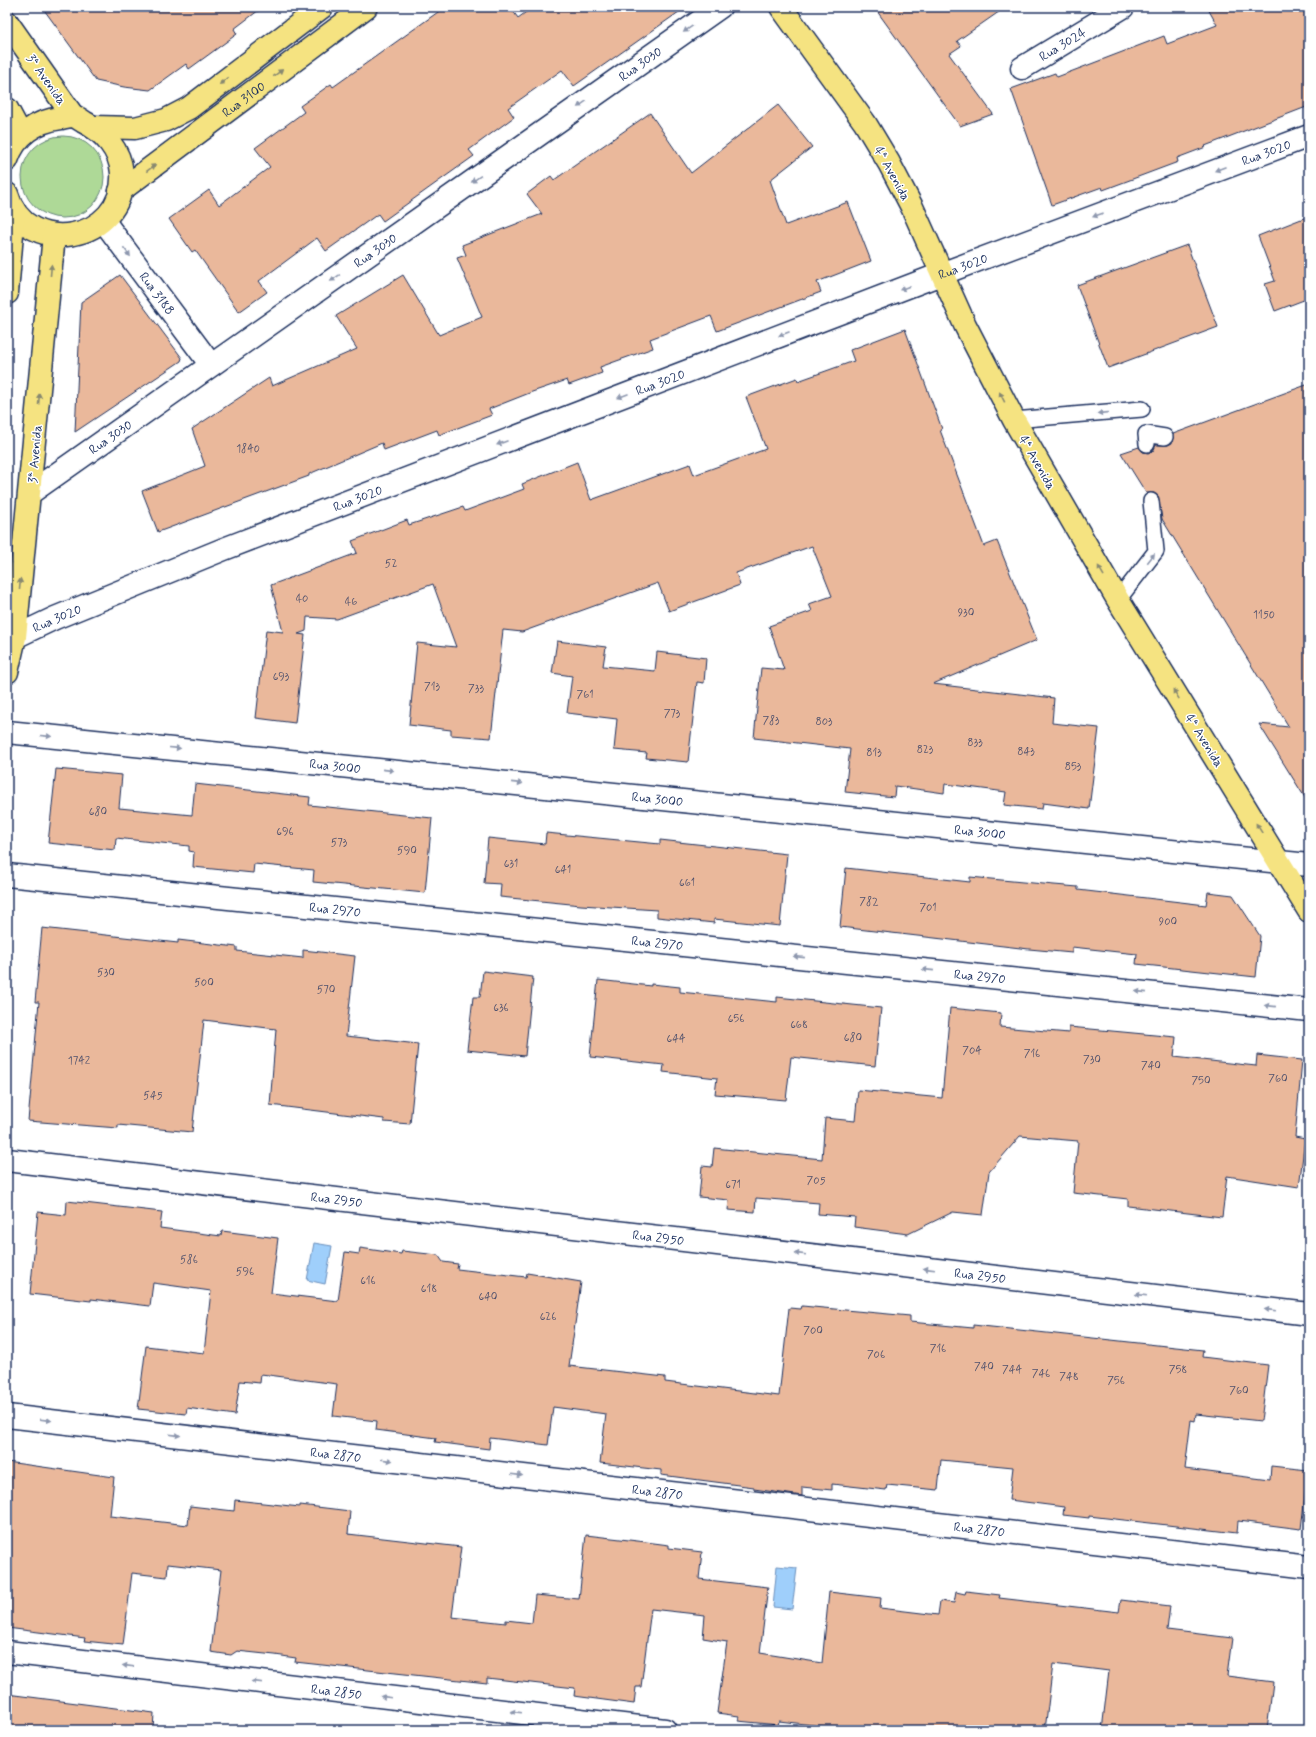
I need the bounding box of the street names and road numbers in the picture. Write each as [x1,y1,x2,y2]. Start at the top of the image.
street label: Rua 3024 [1036,24,1090,66]
street label: Rua 3030 [616,44,666,86]
street label: 3ª Avenida [22,51,70,109]
street label: Rua 3100 [219,78,269,122]
street label: Rua 3020 [1239,136,1294,171]
street label: 4ª Avenida [870,143,914,204]
street label: Rua 3030 [351,230,401,272]
street label: Rua 3020 [936,250,990,284]
street label: Rua 3188 [135,269,178,319]
street label: Rua 3020 [634,366,688,400]
street label: Rua 3030 [86,417,136,459]
street label: 3ª Avenida [24,424,47,484]
street label: 4ª Avenida [1014,433,1059,493]
street label: Rua 3020 [331,482,385,516]
street label: Rua 3020 [30,601,84,637]
street label: 4ª Avenida [1181,711,1227,771]
street label: Rua 3000 [309,756,362,778]
street label: Rua 3000 [631,789,684,811]
street label: Rua 3000 [953,822,1006,844]
street label: Rua 2970 [308,899,362,922]
street label: Rua 2970 [631,933,684,955]
street label: Rua 2970 [953,966,1006,988]
street label: Rua 2950 [310,1189,363,1212]
street label: Rua 2950 [631,1227,685,1250]
street label: Rua 2950 [953,1265,1007,1288]
street label: Rua 2870 [309,1444,362,1467]
street label: Rua 2870 [631,1482,684,1504]
street label: Rua 2870 [953,1519,1006,1542]
street label: Rua 2850 [310,1681,363,1704]

